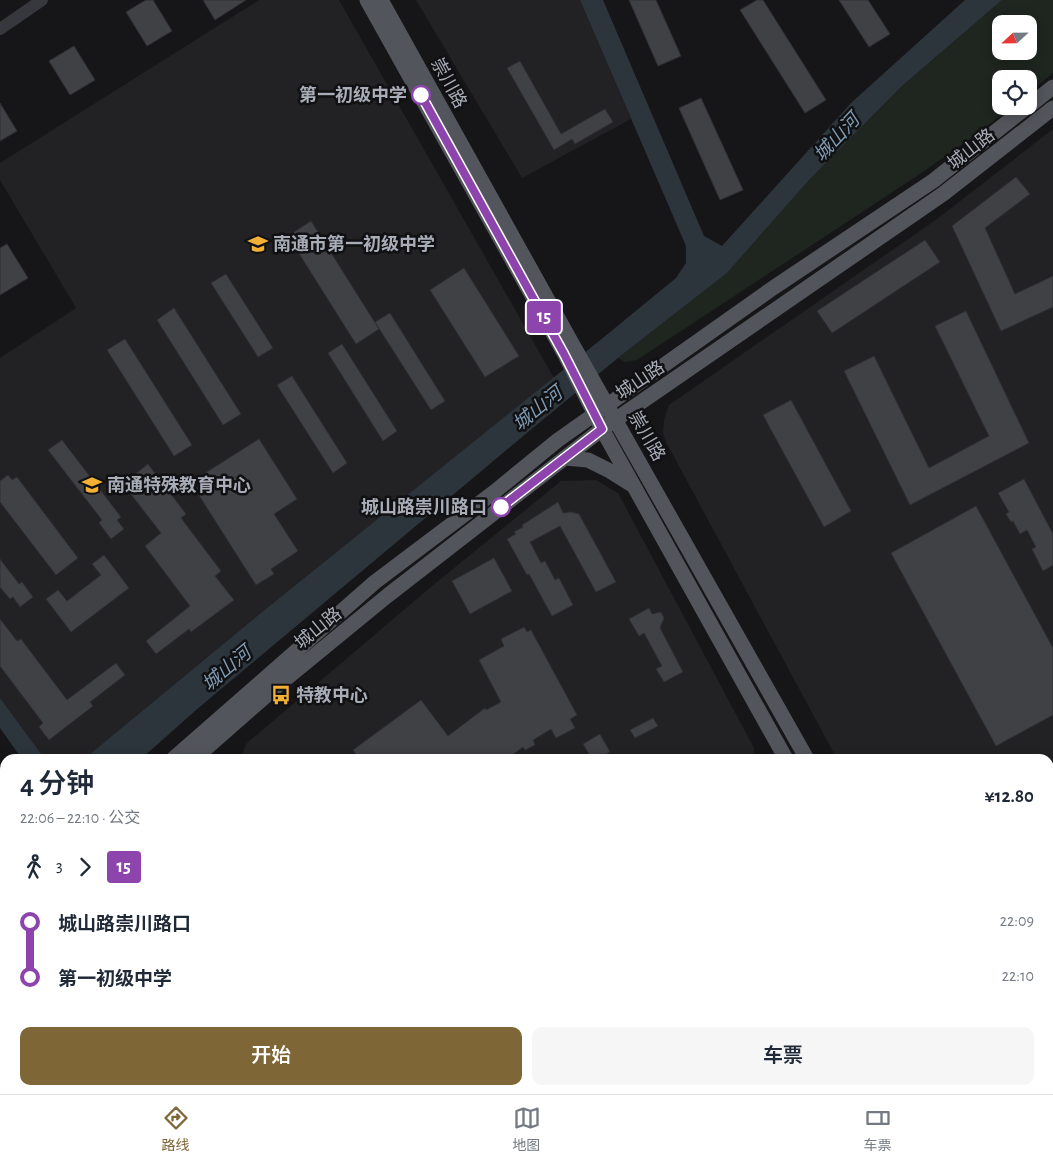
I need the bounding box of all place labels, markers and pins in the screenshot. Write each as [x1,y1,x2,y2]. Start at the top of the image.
place label: 第一初级中学 [299,85,407,105]
marker: 第一初级中学 [411,85,431,105]
school or university icon: 南通市第一初级中学 [247,233,269,255]
place label: 南通市第一初级中学 [273,234,435,254]
school or university icon: 南通特殊教育中心 [81,474,103,496]
place label: 南通特殊教育中心 [107,475,251,495]
place label: 城山路崇川路口 [361,497,487,517]
marker: 城山路崇川路口 [491,497,511,517]
bus stop icon: 特教中心 [270,684,292,706]
place label: 特教中心 [296,685,368,705]

